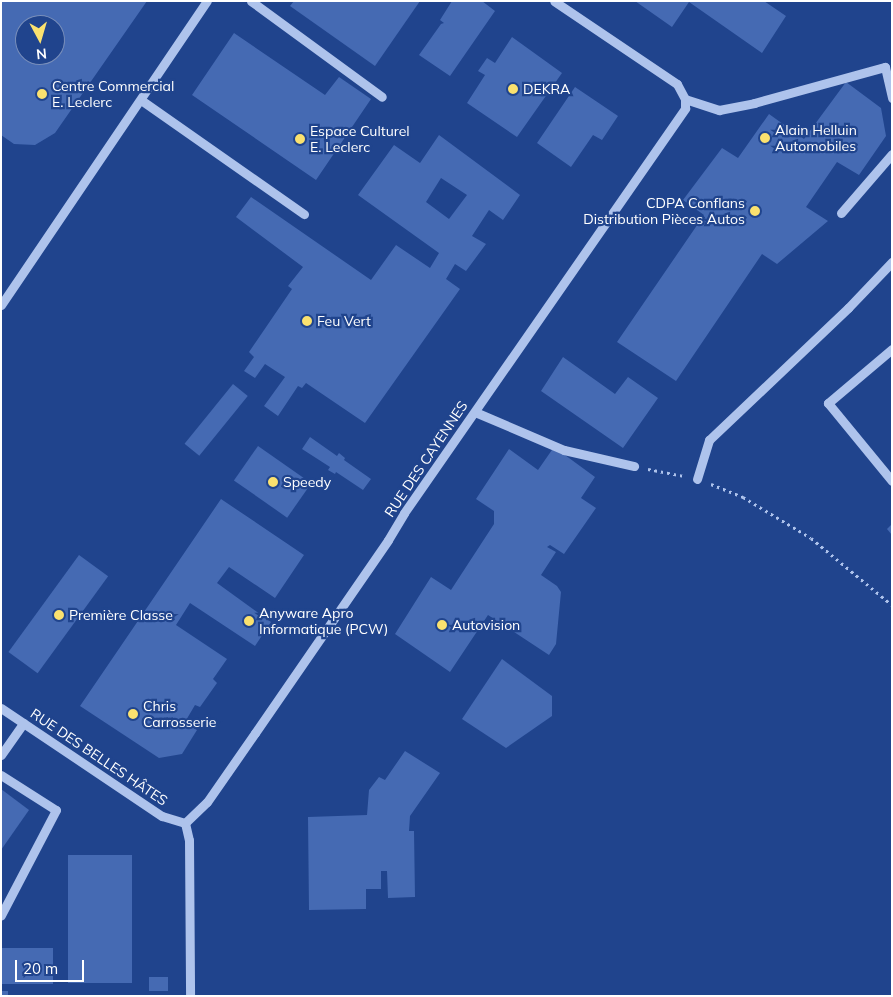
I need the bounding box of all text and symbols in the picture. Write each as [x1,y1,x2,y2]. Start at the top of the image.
north arrow [15,15,65,65]
text: N [35,44,48,63]
place label: Centre Commercial E. Leclerc [52,78,174,110]
place label: DEKRA [523,81,570,97]
marker: DEKRA [507,83,519,95]
marker: Centre Commercial E. Leclerc [36,88,48,100]
place label: Alain Helluin Automobiles [775,122,857,154]
place label: Espace Culturel E. Leclerc [310,123,410,156]
marker: Alain Helluin Automobiles [759,132,771,144]
marker: Espace Culturel E. Leclerc [294,133,306,145]
place label: CDPA Conflans Distribution Pièces Autos [583,195,745,228]
marker: CDPA Conflans Distribution Pièces Autos [749,205,761,217]
place label: Feu Vert [317,313,371,329]
marker: Feu Vert [301,315,313,327]
street label: RUE DES CAYENNES [381,398,471,520]
place label: Speedy [283,474,331,490]
marker: Speedy [267,476,279,488]
place label: Anyware Apro Informatique (PCW) [259,605,388,638]
place label: Première Classe [69,607,173,623]
marker: Première Classe [53,609,65,621]
marker: Anyware Apro Informatique (PCW) [243,615,255,627]
place label: Autovision [452,617,520,633]
marker: Autovision [436,619,448,631]
place label: Chris Carrosserie [143,698,216,730]
street label: RUE DES BELLES HÂTES [27,705,171,809]
marker: Chris Carrosserie [127,708,139,720]
scale bar [18,950,86,982]
text: 20 m [23,959,58,978]

